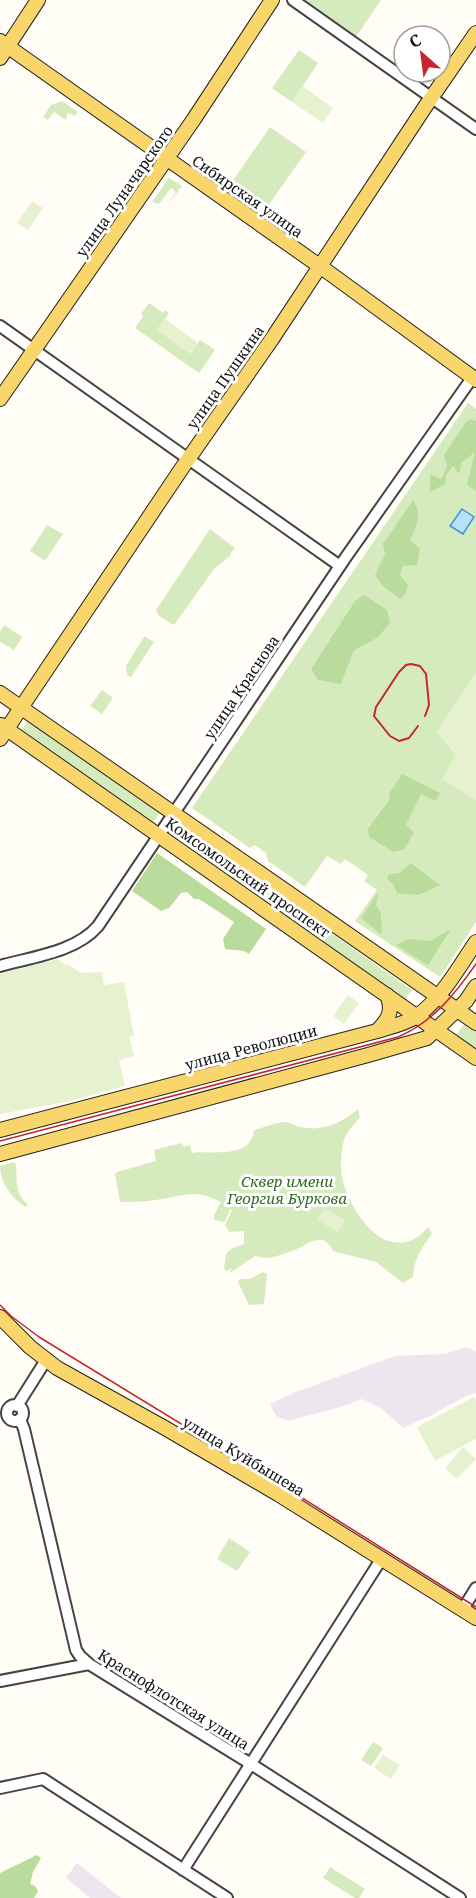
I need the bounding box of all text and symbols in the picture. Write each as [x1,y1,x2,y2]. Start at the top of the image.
north arrow [392,24,452,84]
text: С [405,29,425,53]
street label: улица Луначарского [71,121,177,261]
street label: Сибирская улица [188,150,308,242]
street label: улица Пушкина [182,321,268,433]
street label: улица Краснова [199,631,283,743]
street label: Комсомольский проспект [162,812,334,942]
street label: улица Революции [183,1020,319,1074]
park label: Сквер имени Георгия Буркова [226,1171,348,1208]
street label: улица Куйбышева [179,1412,309,1500]
street label: Краснофлотская улица [94,1644,254,1754]

